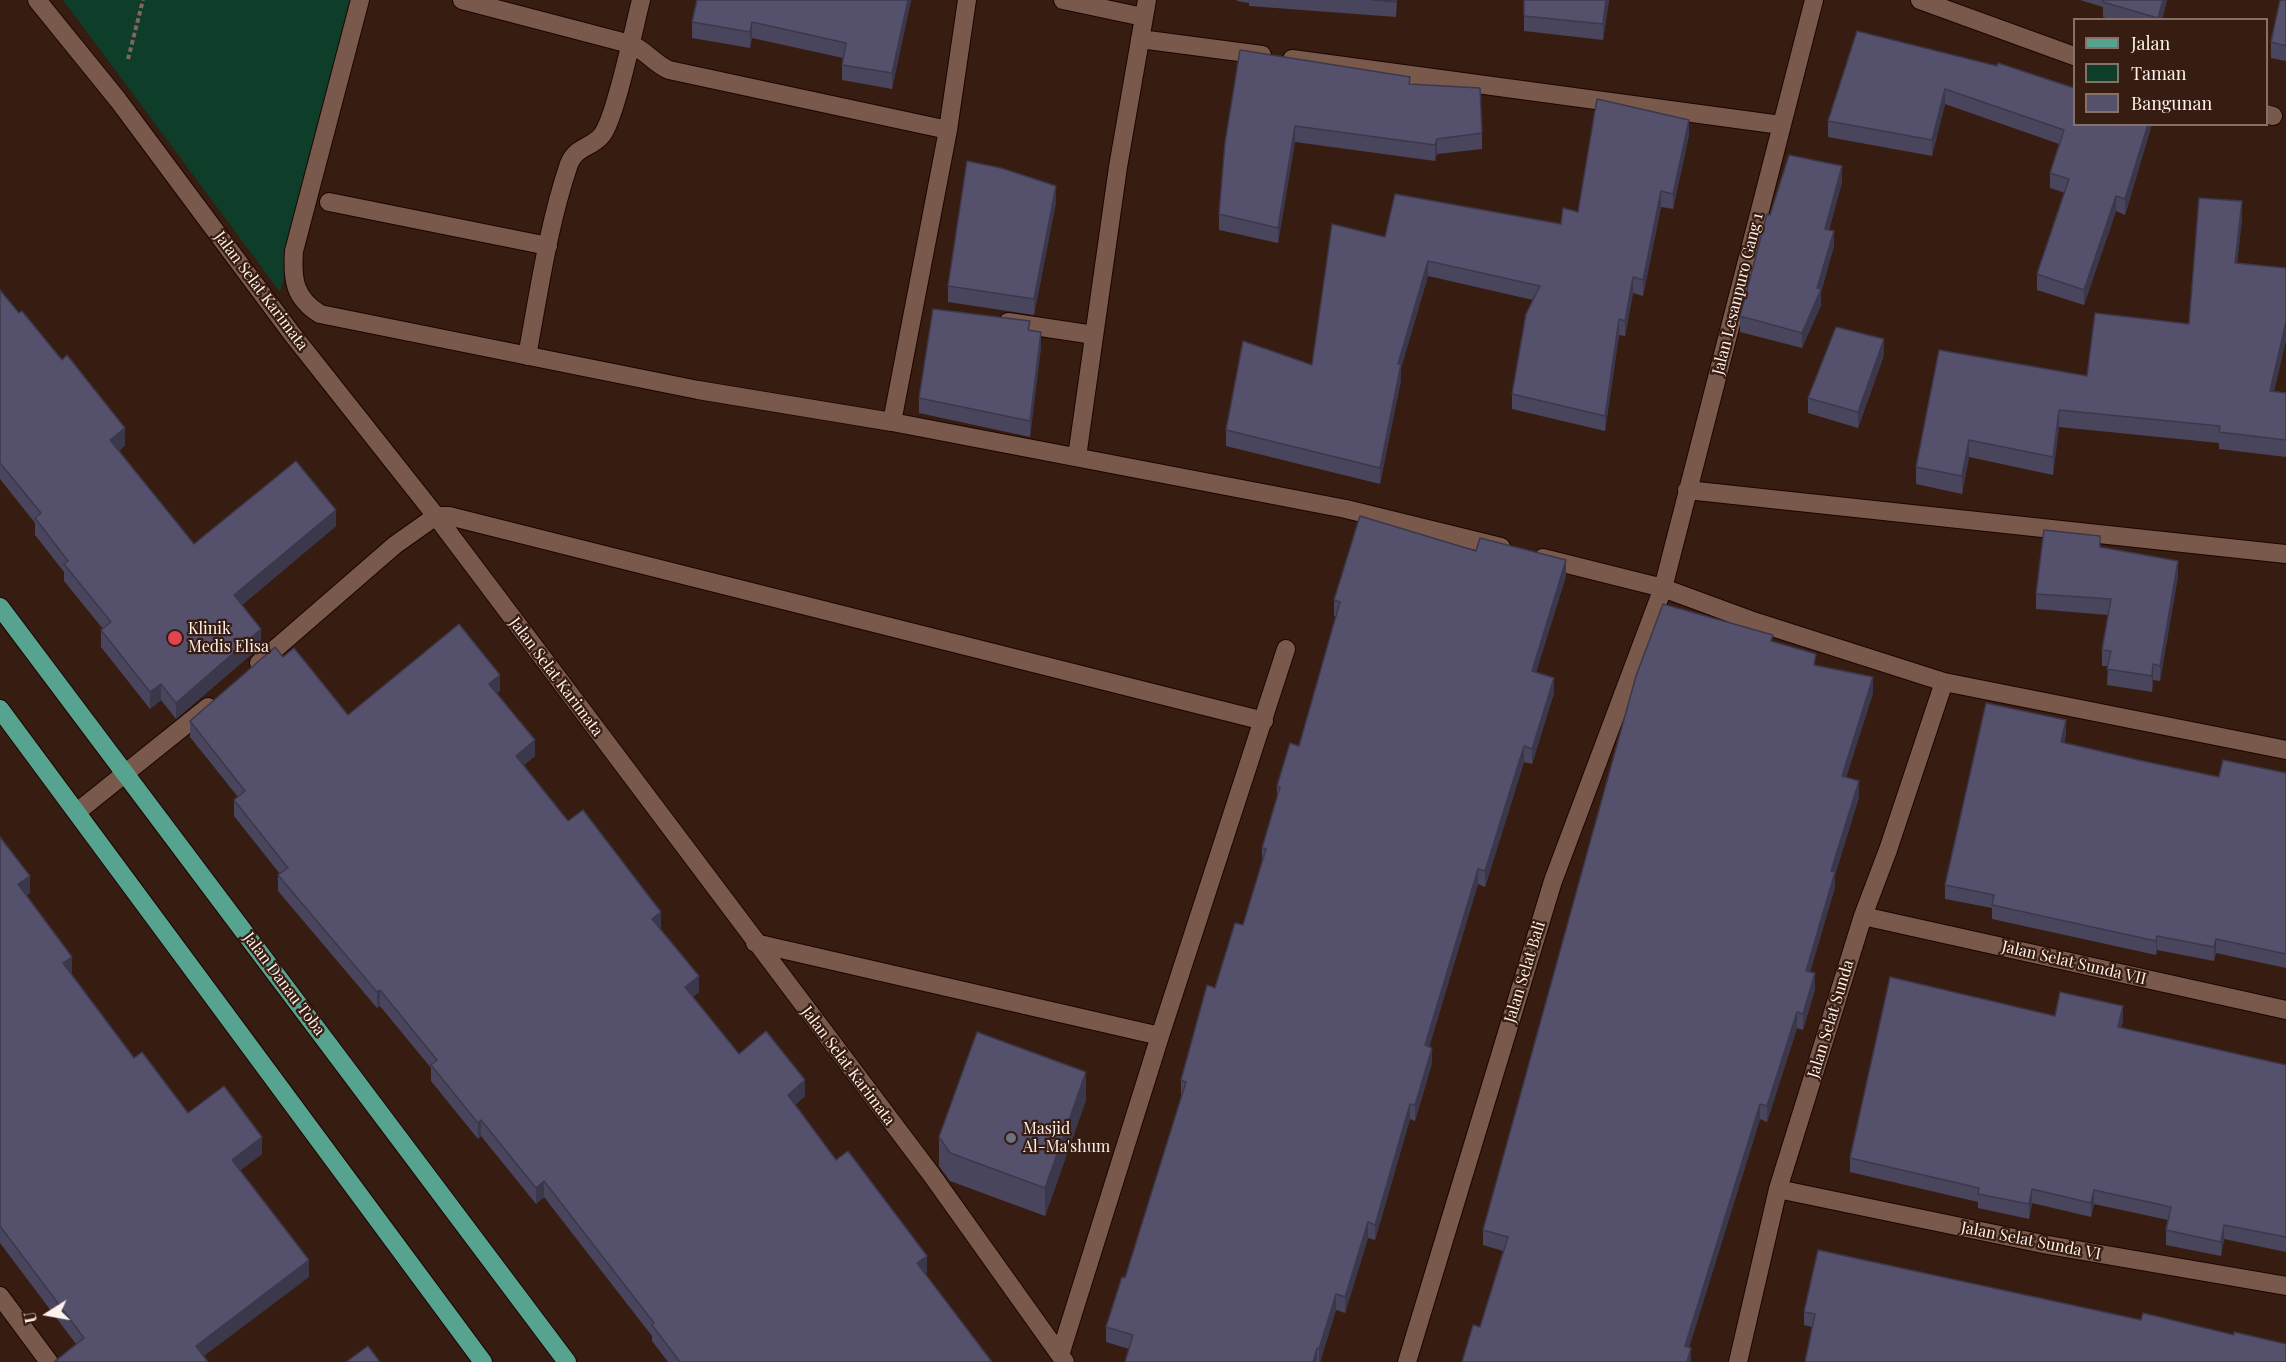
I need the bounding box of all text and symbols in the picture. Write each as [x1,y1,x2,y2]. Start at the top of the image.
legend [2073,18,2268,126]
text: Jalan [2131,31,2170,55]
text: Taman [2131,61,2187,85]
text: Bangunan [2131,91,2212,115]
street label: Jalan Lesanpuro Gang 1 [1709,211,1767,377]
street label: Jalan Selat Karimata [210,228,312,354]
street label: Jalan Selat Karimata [505,614,607,740]
place label: Klinik Medis Elisa [188,619,269,657]
marker: Klinik Medis Elisa [166,629,184,647]
street label: Jalan Selat Bali [1500,919,1550,1025]
street label: Jalan Danau Toba [239,929,329,1039]
street label: Jalan Selat Sunda VII [2000,937,2148,989]
street label: Jalan Selat Sunda [1804,958,1858,1080]
street label: Jalan Selat Karimata [797,1003,899,1129]
place label: Masjid Al-Ma'shum [1023,1119,1110,1157]
marker: Masjid Al-Ma'shum [1004,1131,1018,1145]
street label: Jalan Selat Sunda VI [1959,1218,2103,1264]
north arrow [18,1284,78,1344]
text: U [18,1310,41,1325]

